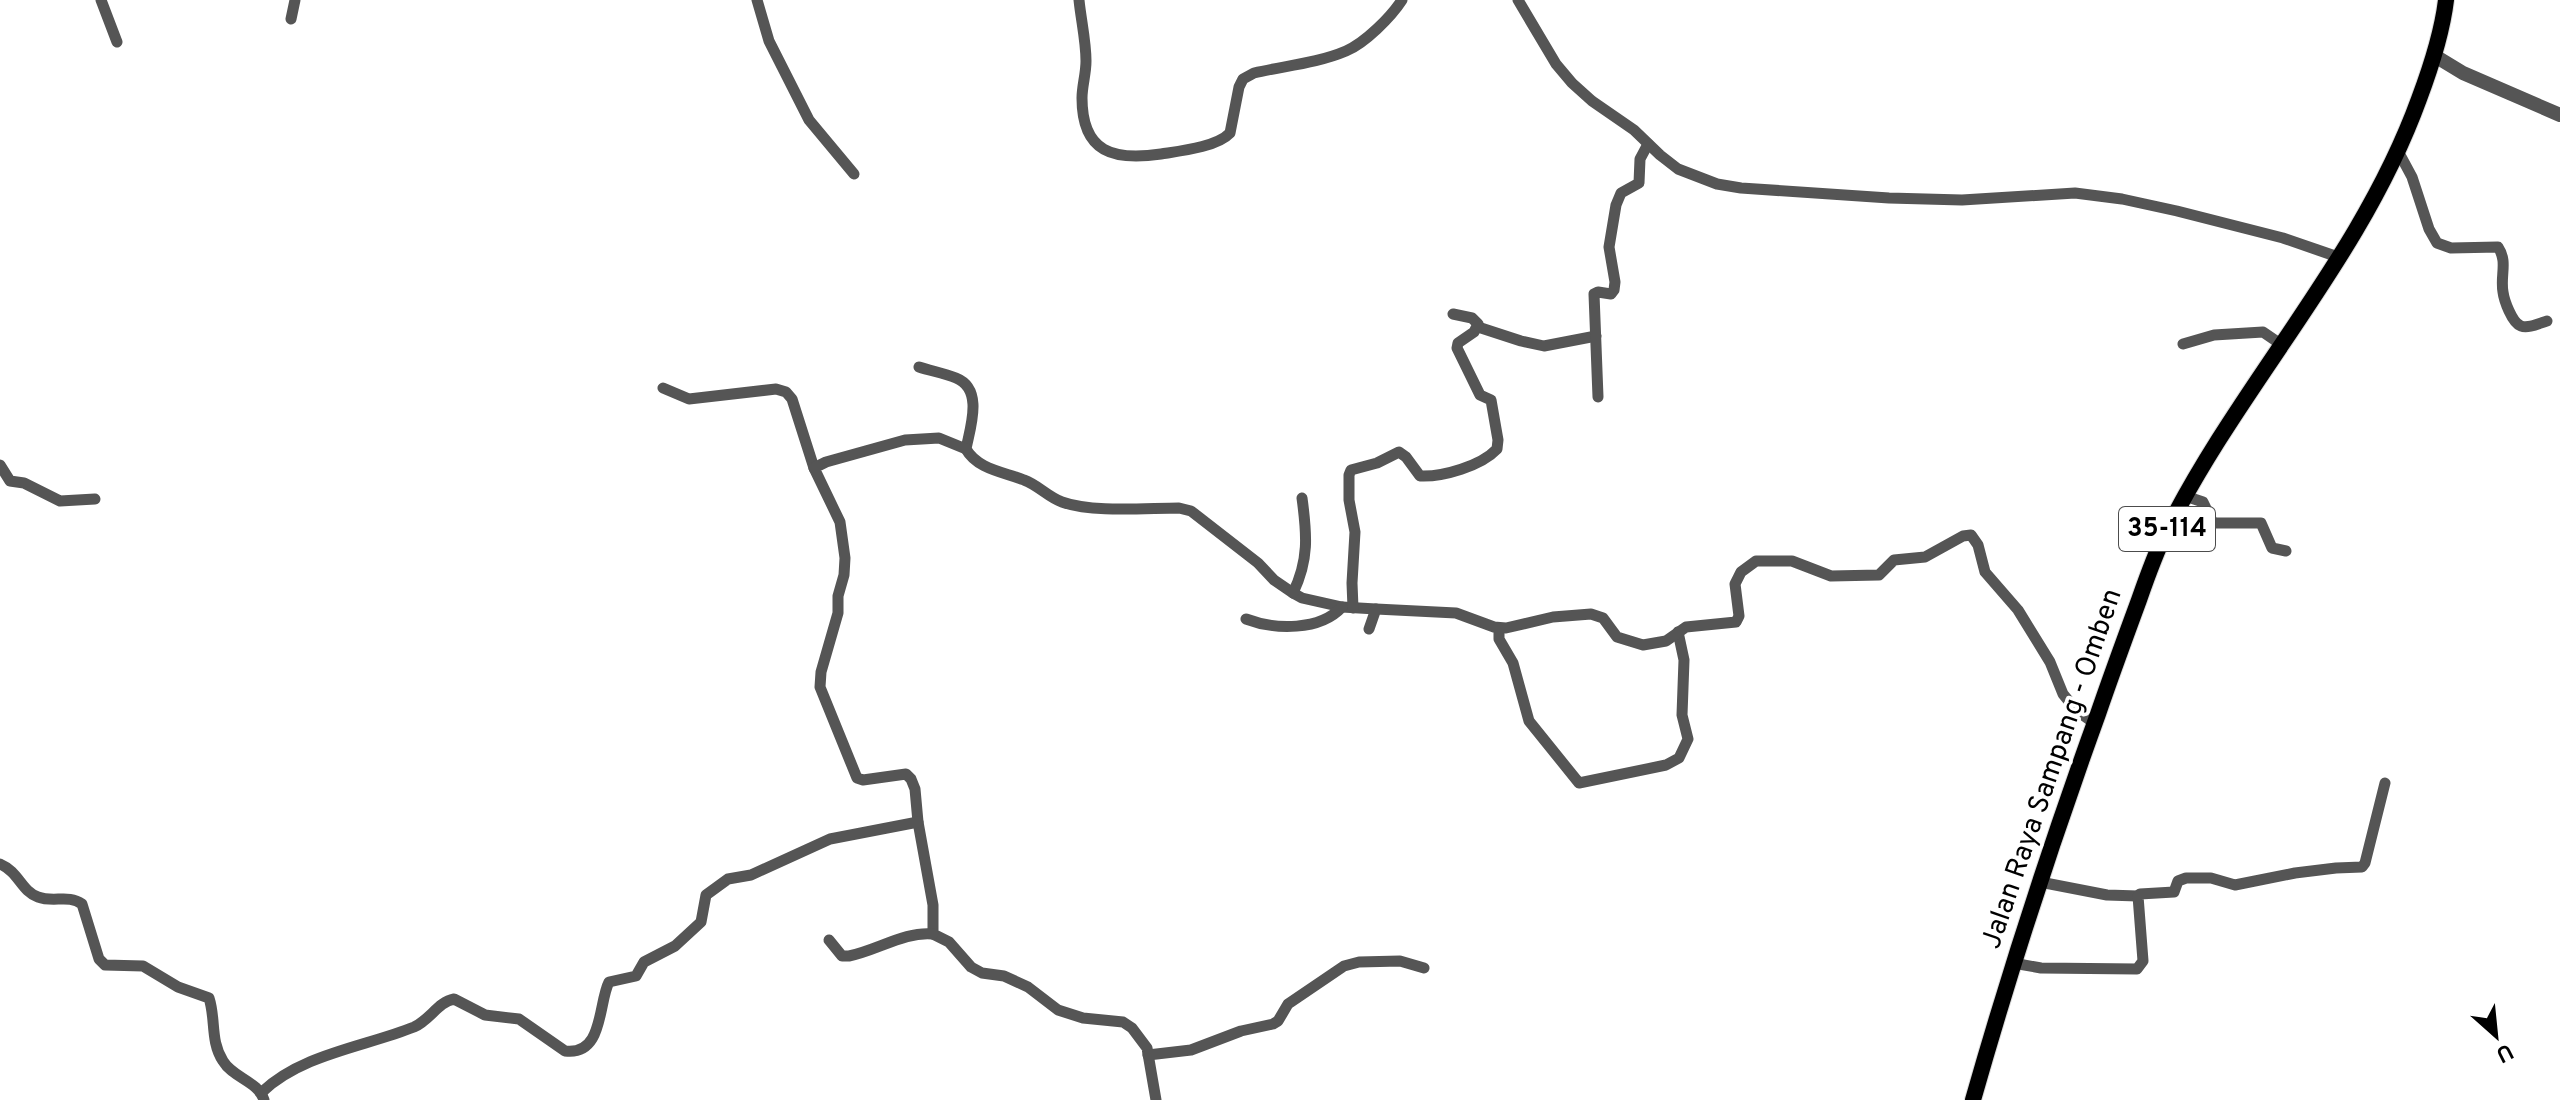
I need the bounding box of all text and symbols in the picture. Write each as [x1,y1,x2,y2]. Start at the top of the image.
road number: 35-114 [2119,507,2215,551]
street label: Jalan Raya Sampang - Omben [1974,584,2132,954]
north arrow [2456,996,2536,1076]
text: U [2491,1036,2517,1067]

